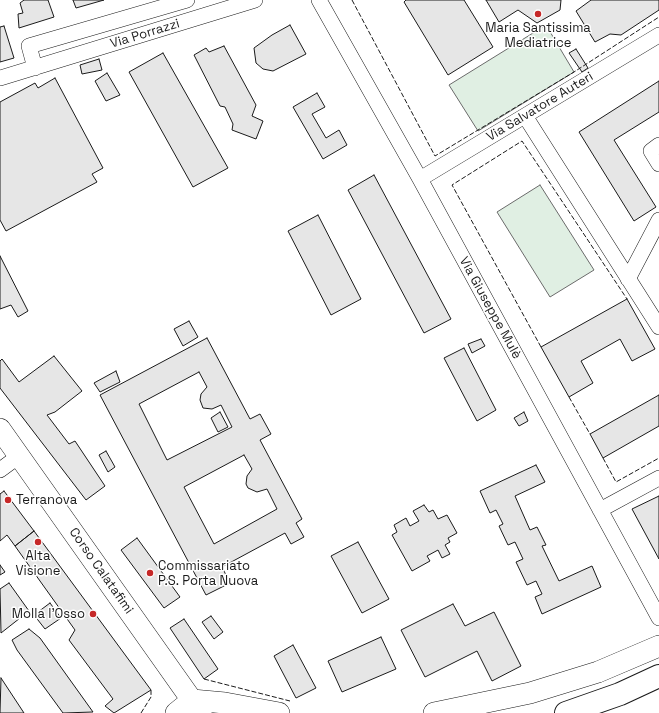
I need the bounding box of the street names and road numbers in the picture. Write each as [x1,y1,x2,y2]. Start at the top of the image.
street label: Via Porrazzi [109,16,181,52]
street label: Via Salvatore Auteri [484,69,596,145]
street label: Via Giuseppe Mulè [456,254,524,362]
street label: Corso Calatafimi [66,525,136,617]

